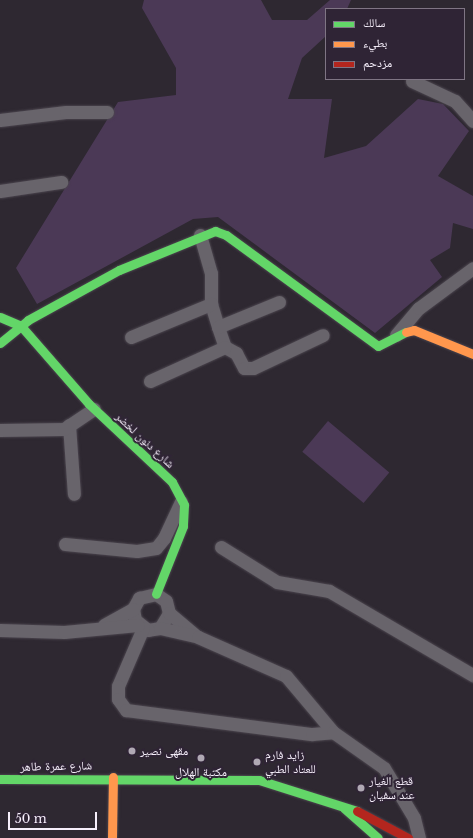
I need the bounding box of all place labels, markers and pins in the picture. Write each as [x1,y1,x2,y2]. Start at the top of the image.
place label: مقهى نصير [140,744,188,758]
marker: مقهى نصير [127,746,137,756]
place label: زايد فارم للعتاد الطبي [265,748,316,776]
marker: مكتبة الهلال [196,753,206,763]
marker: زايد فارم للعتاد الطبي [252,757,262,767]
place label: مكتبة الهلال [175,765,227,779]
place label: قطع الغيار عند سفيان [369,774,415,802]
marker: قطع الغيار عند سفيان [356,783,366,793]

